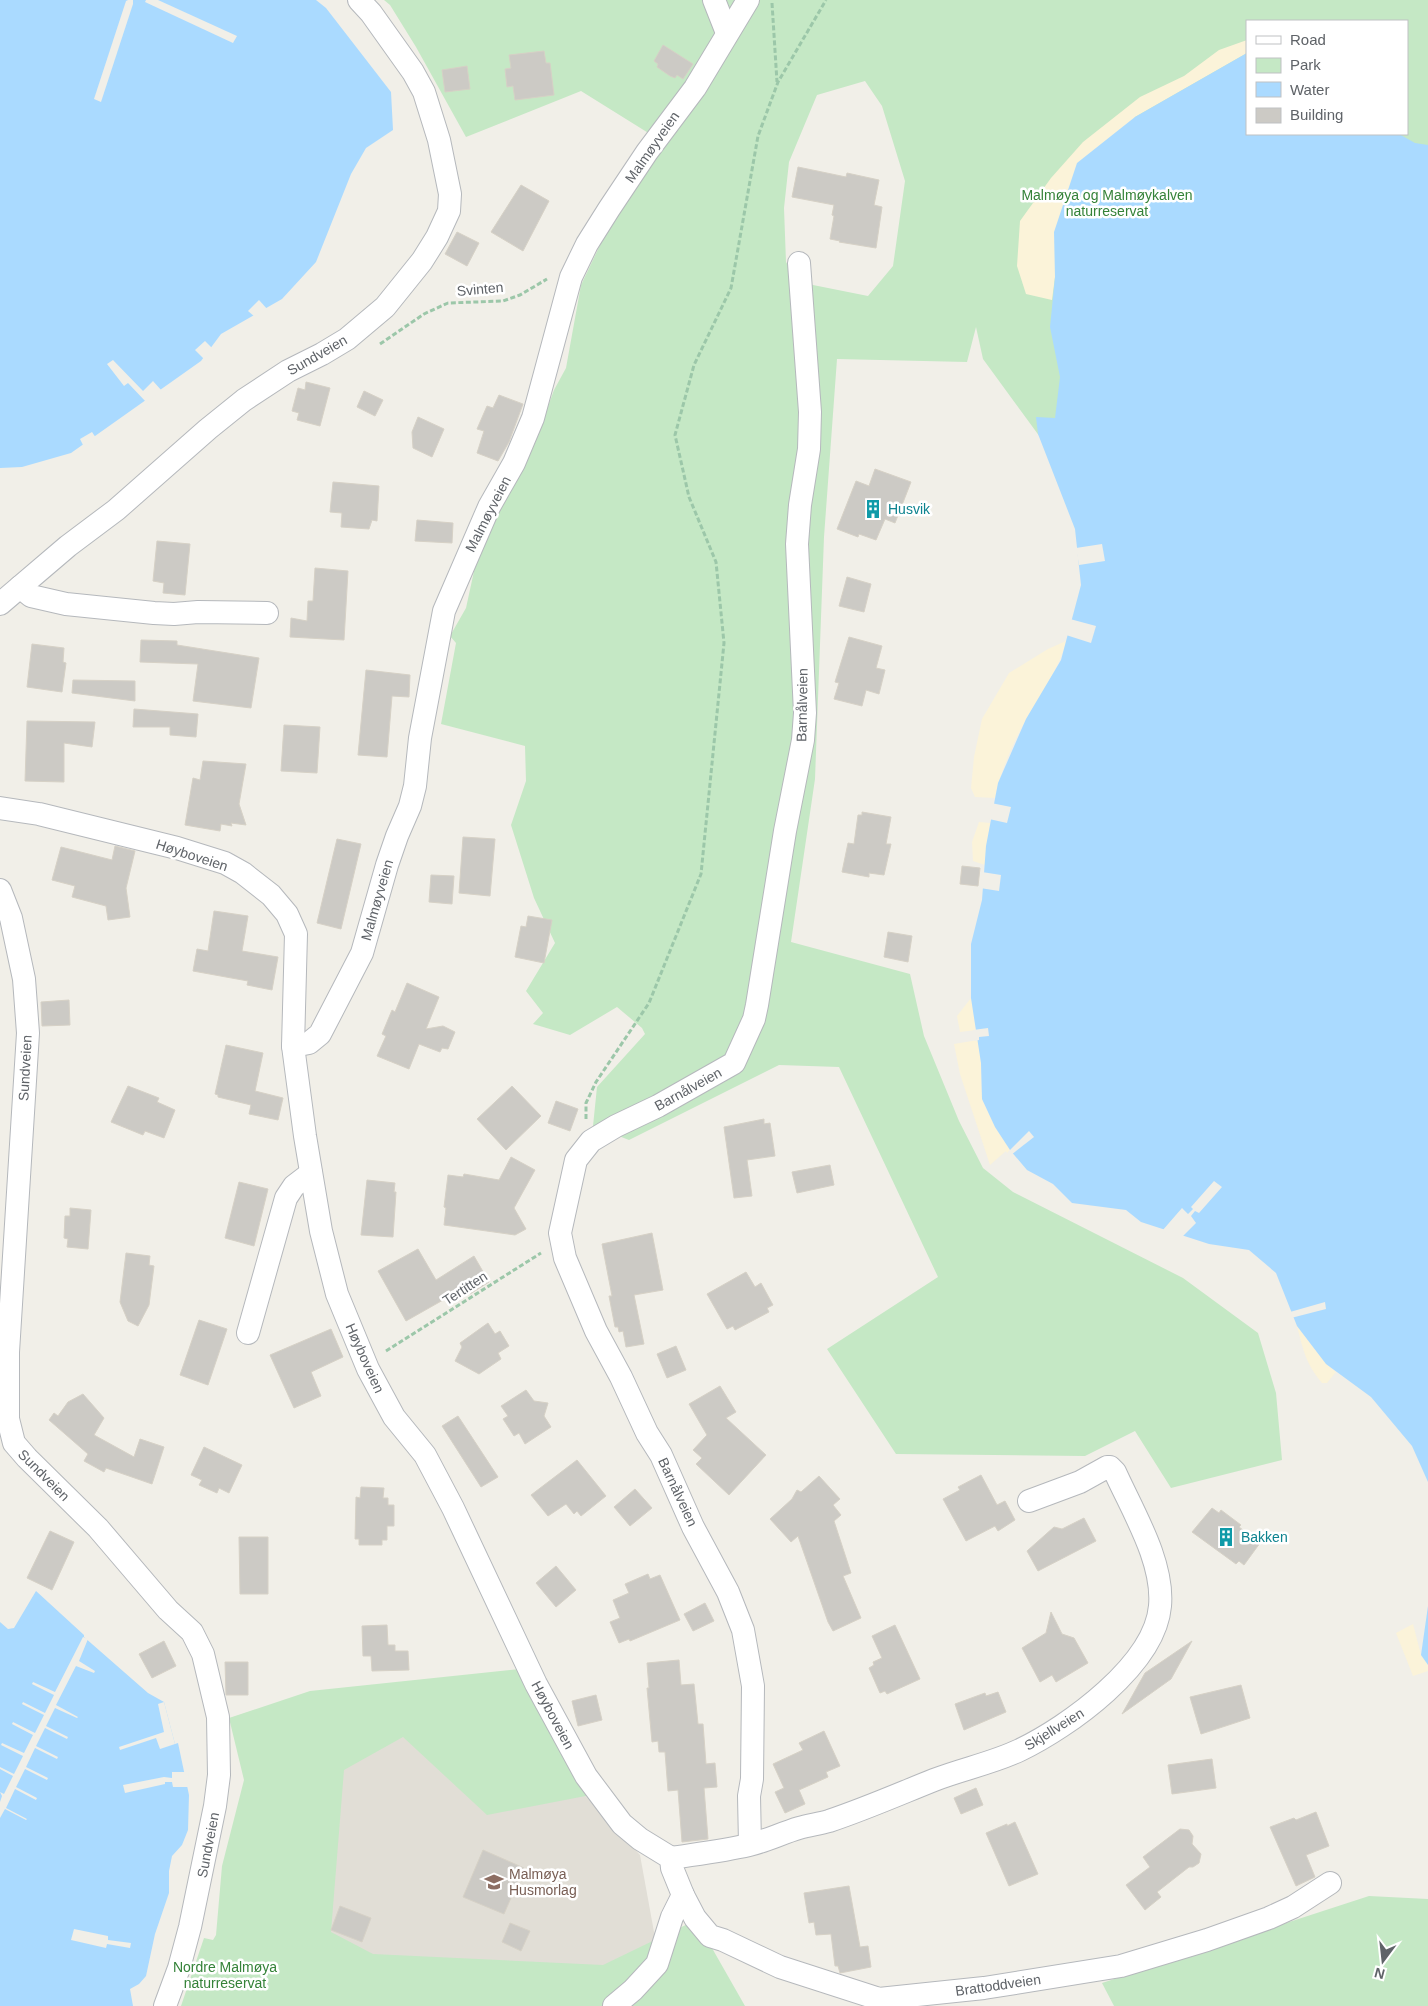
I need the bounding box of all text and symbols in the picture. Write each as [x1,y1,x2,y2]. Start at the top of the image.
legend [1246,20,1408,135]
text: Road [1290,31,1326,48]
text: Park [1290,56,1321,73]
text: Water [1290,81,1329,98]
text: Building [1290,106,1343,123]
street label: Malmøyveien [622,108,682,186]
park label: Malmøya og Malmøykalven naturreservat [1021,187,1193,219]
street label: Svinten [456,279,504,299]
street label: Sundveien [284,332,350,378]
street label: Malmøyveien [462,473,514,555]
building icon: Husvik [862,498,884,520]
place label: Husvik [888,501,931,517]
street label: Barnålveien [793,668,811,742]
street label: Høyboveien [154,836,230,874]
street label: Malmøyveien [358,858,396,942]
street label: Sundveien [15,1035,35,1101]
street label: Barnålveien [652,1064,724,1114]
street label: Tertitten [440,1268,490,1308]
street label: Høyboveien [342,1321,388,1395]
street label: Sundveien [15,1446,73,1504]
street label: Barnålveien [655,1455,701,1529]
building icon: Bakken [1215,1526,1237,1548]
place label: Bakken [1241,1529,1288,1545]
street label: Høyboveien [528,1678,578,1752]
street label: Skjellveien [1021,1704,1087,1754]
street label: Sundveien [194,1811,222,1879]
place label: Malmøya Husmorlag [509,1866,577,1898]
school or university icon: Malmøya Husmorlag [483,1871,505,1893]
north arrow [1358,1936,1408,1986]
park label: Nordre Malmøya naturreservat [173,1959,277,1991]
text: N [1373,1965,1387,1983]
street label: Brattoddveien [954,1971,1042,1999]

